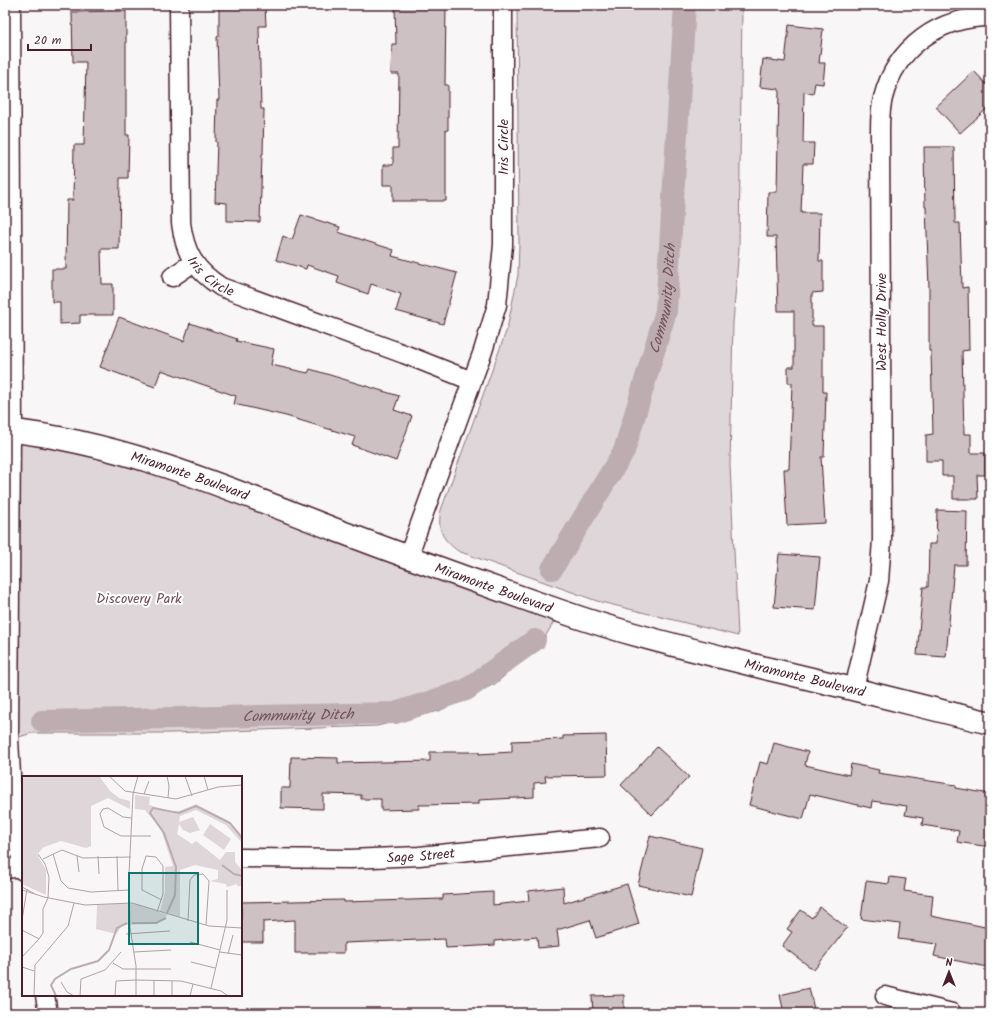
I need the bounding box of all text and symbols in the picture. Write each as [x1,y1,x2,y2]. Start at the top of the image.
scale bar [28,26,91,52]
text: 20 m [34,31,62,50]
street label: Iris Circle [493,118,515,175]
water label: Community Ditch [643,241,683,357]
street label: Iris Circle [181,252,238,303]
street label: West Holly Drive [871,272,893,371]
street label: Miramonte Boulevard [128,446,253,507]
street label: Miramonte Boulevard [431,557,556,620]
park label: Discovery Park [96,588,182,610]
street label: Miramonte Boulevard [742,653,868,704]
water label: Community Ditch [242,703,356,729]
inset map [22,776,242,996]
street label: Sage Street [386,842,457,869]
north arrow [929,952,969,992]
text: N [946,954,953,972]

